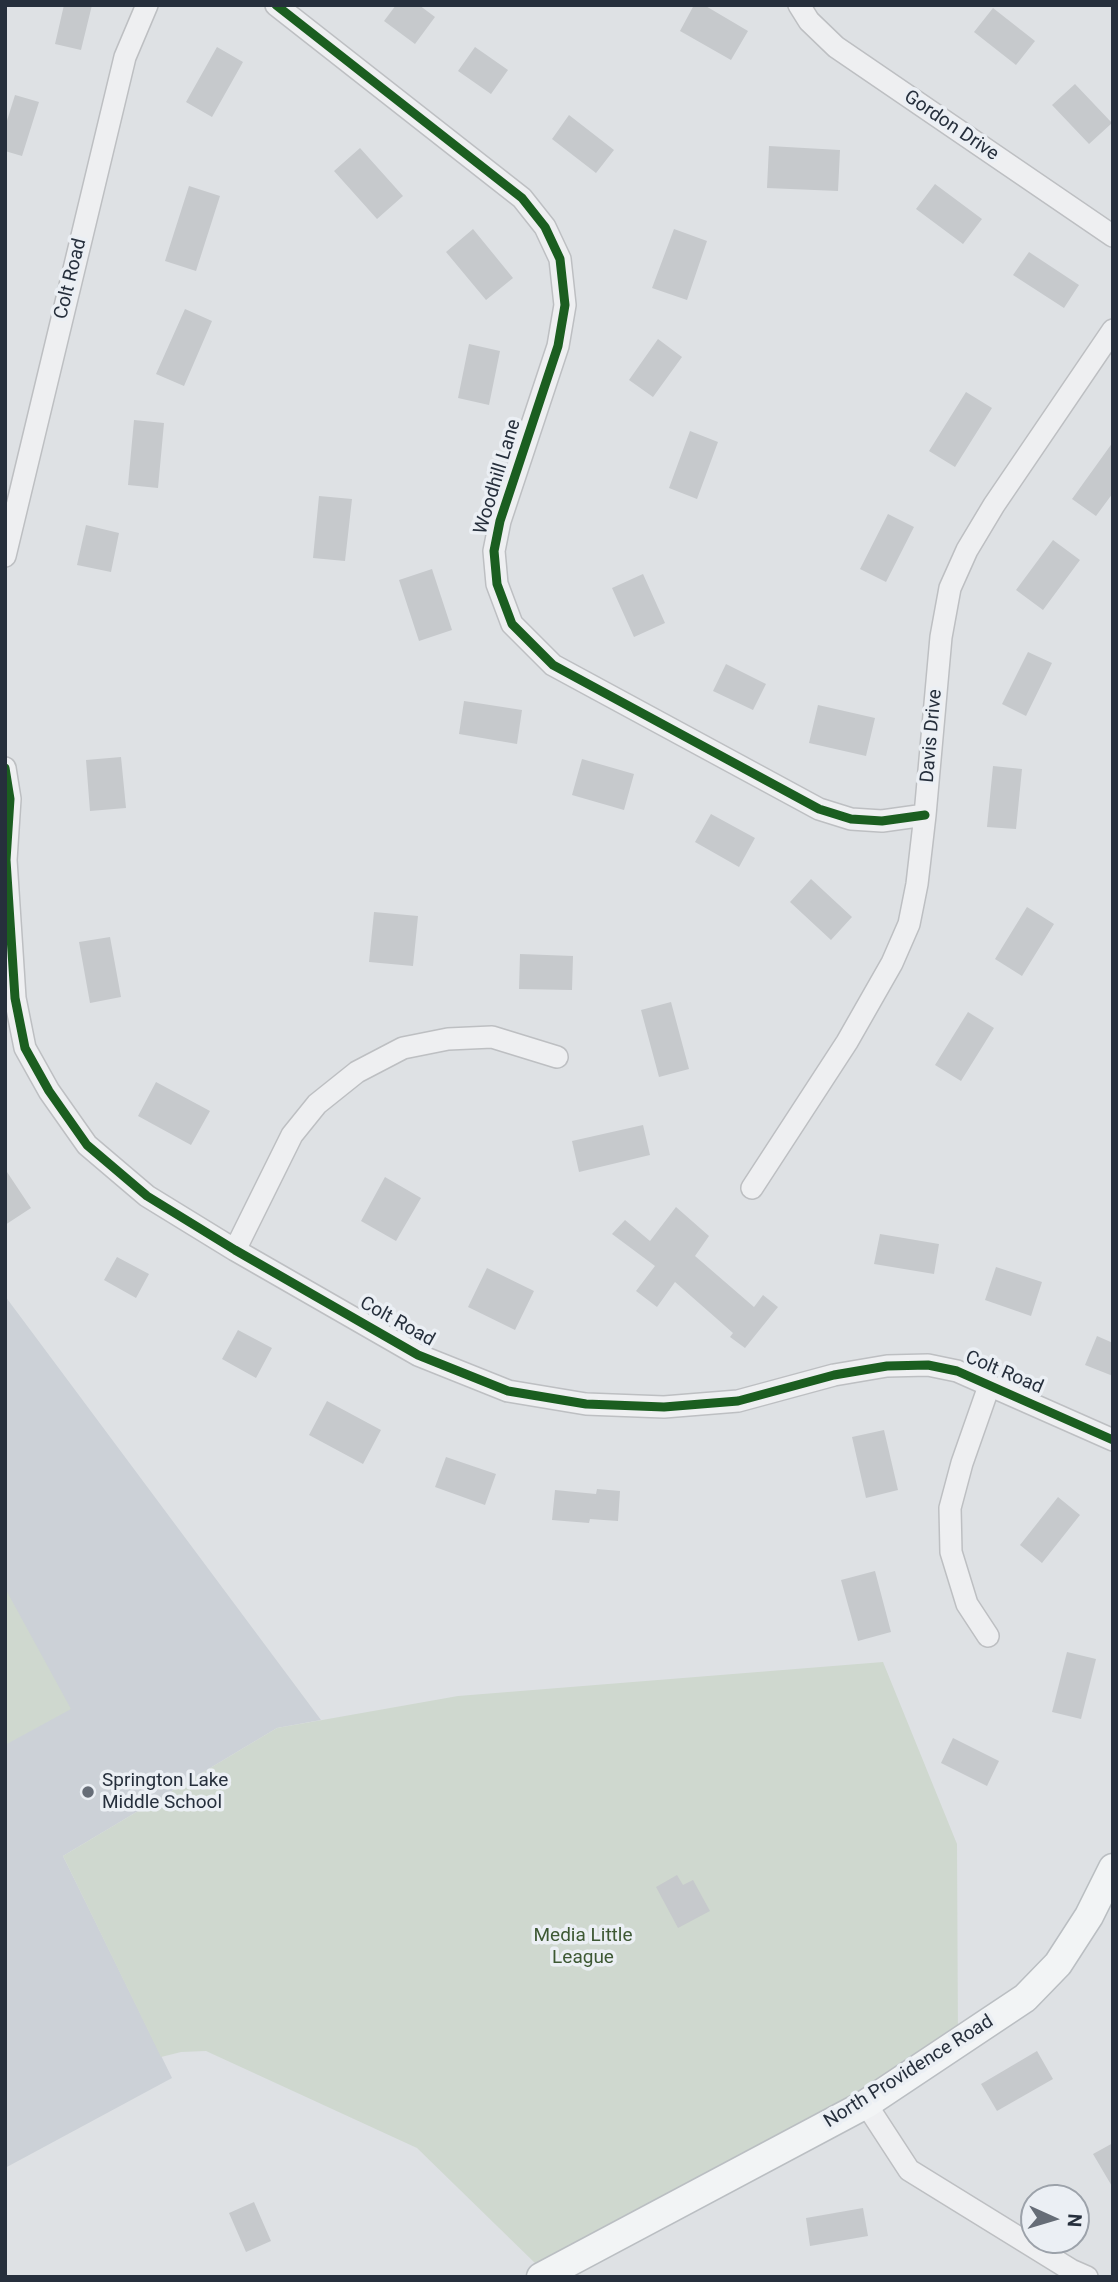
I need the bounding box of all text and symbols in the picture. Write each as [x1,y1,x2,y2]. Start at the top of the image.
street label: Gordon Drive [899,86,1003,166]
street label: Colt Road [50,236,92,322]
street label: Woodhill Lane [470,417,526,537]
street label: Davis Drive [917,688,947,784]
street label: Colt Road [355,1292,439,1352]
street label: Colt Road [962,1346,1046,1400]
place label: Springton Lake Middle School [102,1770,228,1814]
marker: Springton Lake Middle School [80,1784,96,1800]
park label: Media Little League [533,1925,633,1969]
street label: North Providence Road [820,2011,998,2133]
north arrow [1020,2184,1090,2254]
text: N [1063,2213,1086,2228]

